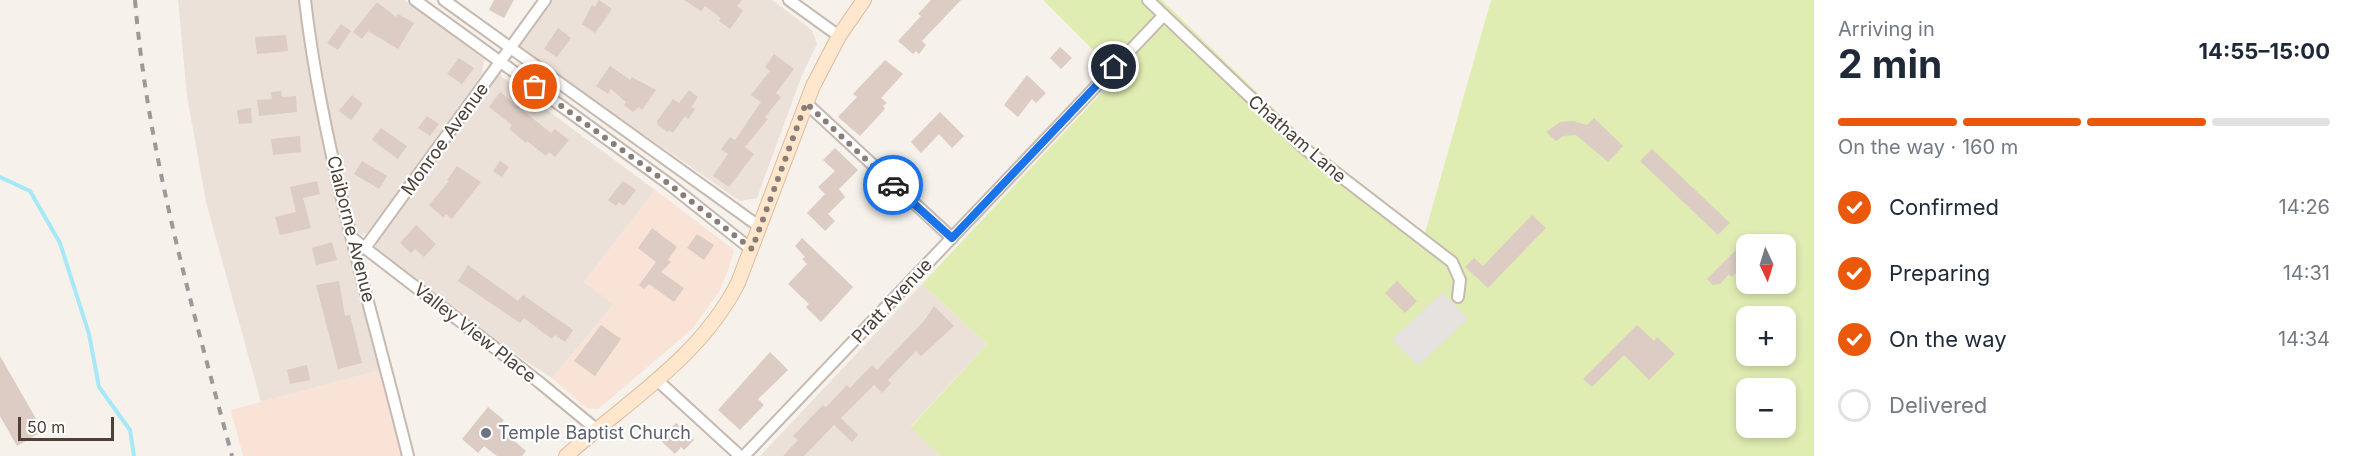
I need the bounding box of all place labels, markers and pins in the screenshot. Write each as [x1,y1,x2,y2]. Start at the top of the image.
pin [1088,41,1139,92]
pin [509,61,560,112]
place label: Temple Baptist Church [498,422,691,443]
marker: Temple Baptist Church [479,426,493,440]

